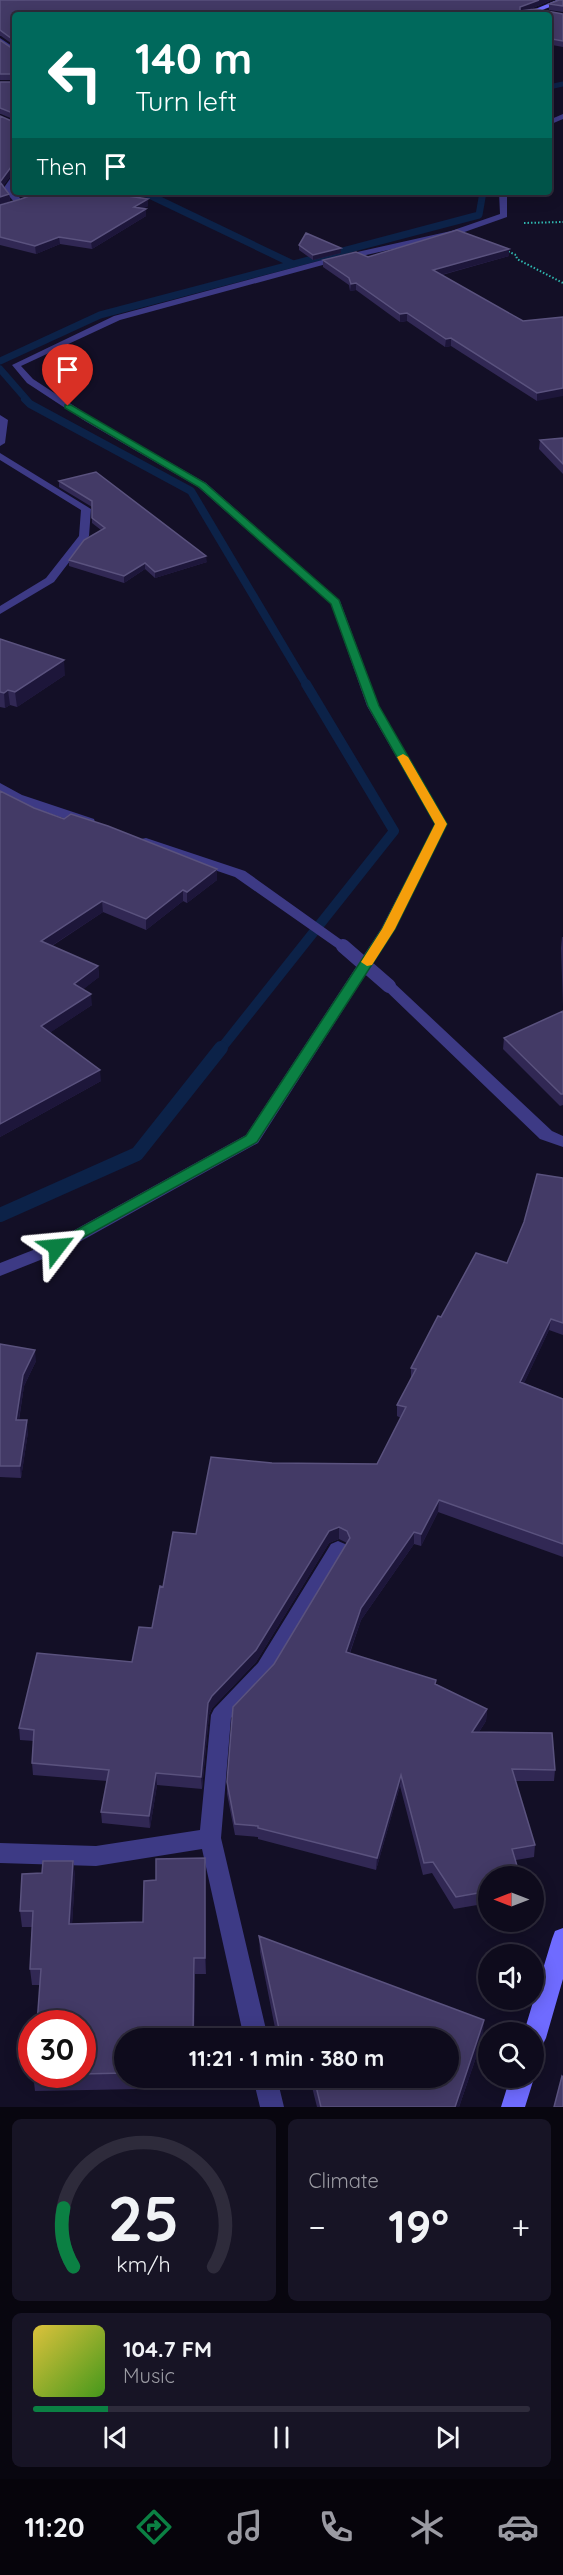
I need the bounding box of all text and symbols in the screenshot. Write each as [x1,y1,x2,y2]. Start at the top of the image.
text: 140 m [135,32,252,85]
icon: left [36,36,114,114]
text: Turn left [135,84,237,118]
icon: arrive [99,150,132,183]
text: Then [36,153,87,181]
pin [42,344,93,406]
icon: arrive [51,353,84,386]
position arrow [25,1215,89,1279]
north arrow [478,1866,544,1932]
map controls [478,1866,544,2088]
button: sound [478,1944,544,2010]
speed limit sign: 30 [18,2010,96,2088]
button: search [478,2022,544,2088]
text: 11:21 · 1 min · 380 m [189,2044,384,2072]
text: Climate [309,2168,379,2193]
text: 25 [108,2179,179,2257]
text: 19° [388,2198,449,2254]
text: − [309,2206,326,2247]
text: + [511,2206,530,2247]
text: km/h [117,2251,171,2277]
text: 104.7 FM [123,2335,212,2363]
text: Music [123,2363,175,2388]
icon: previous [99,2421,132,2454]
icon: pause [265,2421,298,2454]
icon: next [431,2421,464,2454]
icon: directions [133,2506,175,2548]
icon: music [224,2506,266,2548]
icon: phone [315,2506,357,2548]
icon: climate [406,2506,448,2548]
icon: car [497,2506,539,2548]
text: 11:20 [24,2510,85,2544]

